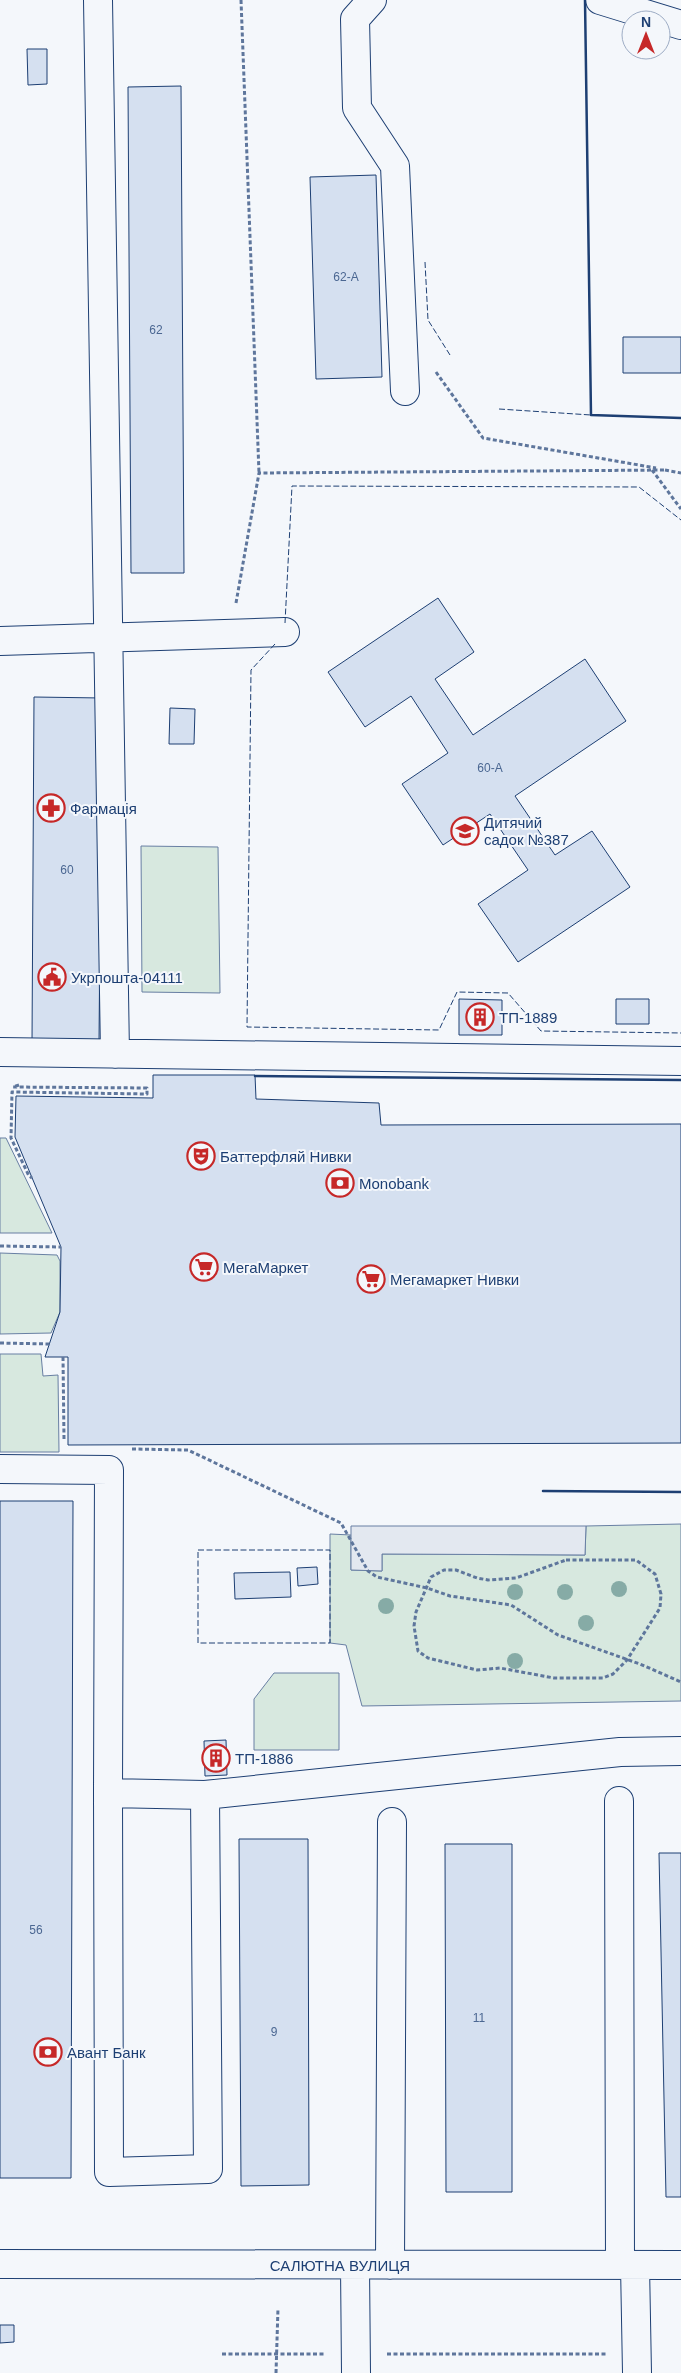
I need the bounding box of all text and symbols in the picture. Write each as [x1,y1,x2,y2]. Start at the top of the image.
north arrow [621,10,671,60]
text: N [641,14,651,30]
house number: 62-А [333,270,359,284]
house number: 62 [149,323,163,337]
house number: 60-А [477,761,503,775]
pharmacy icon: Фармація [36,793,66,823]
place label: Фармація [70,800,137,817]
place label: Дитячий садок №387 [484,814,569,848]
school or university icon: Дитячий садок №387 [450,816,480,846]
house number: 60 [60,863,74,877]
public building icon: Укрпошта-04111 [37,962,67,992]
place label: Укрпошта-04111 [71,969,183,986]
building icon: ТП-1889 [465,1002,495,1032]
place label: ТП-1889 [499,1009,557,1026]
theatre icon: Баттерфляй Нивки [186,1141,216,1171]
place label: Баттерфляй Нивки [220,1148,352,1165]
bank icon: Monobank [325,1168,355,1198]
place label: Monobank [359,1175,430,1192]
supermarket icon: МегаМаркет [189,1252,219,1282]
place label: МегаМаркет [223,1259,308,1276]
supermarket icon: Мегамаркет Нивки [356,1264,386,1294]
place label: Мегамаркет Нивки [390,1271,519,1288]
building icon: ТП-1886 [201,1743,231,1773]
place label: ТП-1886 [235,1750,293,1767]
house number: 56 [29,1923,43,1937]
house number: 11 [473,2011,486,2025]
house number: 9 [271,2025,278,2039]
bank icon: Авант Банк [33,2037,63,2067]
place label: Авант Банк [67,2044,146,2061]
street label: САЛЮТНА ВУЛИЦЯ [270,2257,410,2274]

